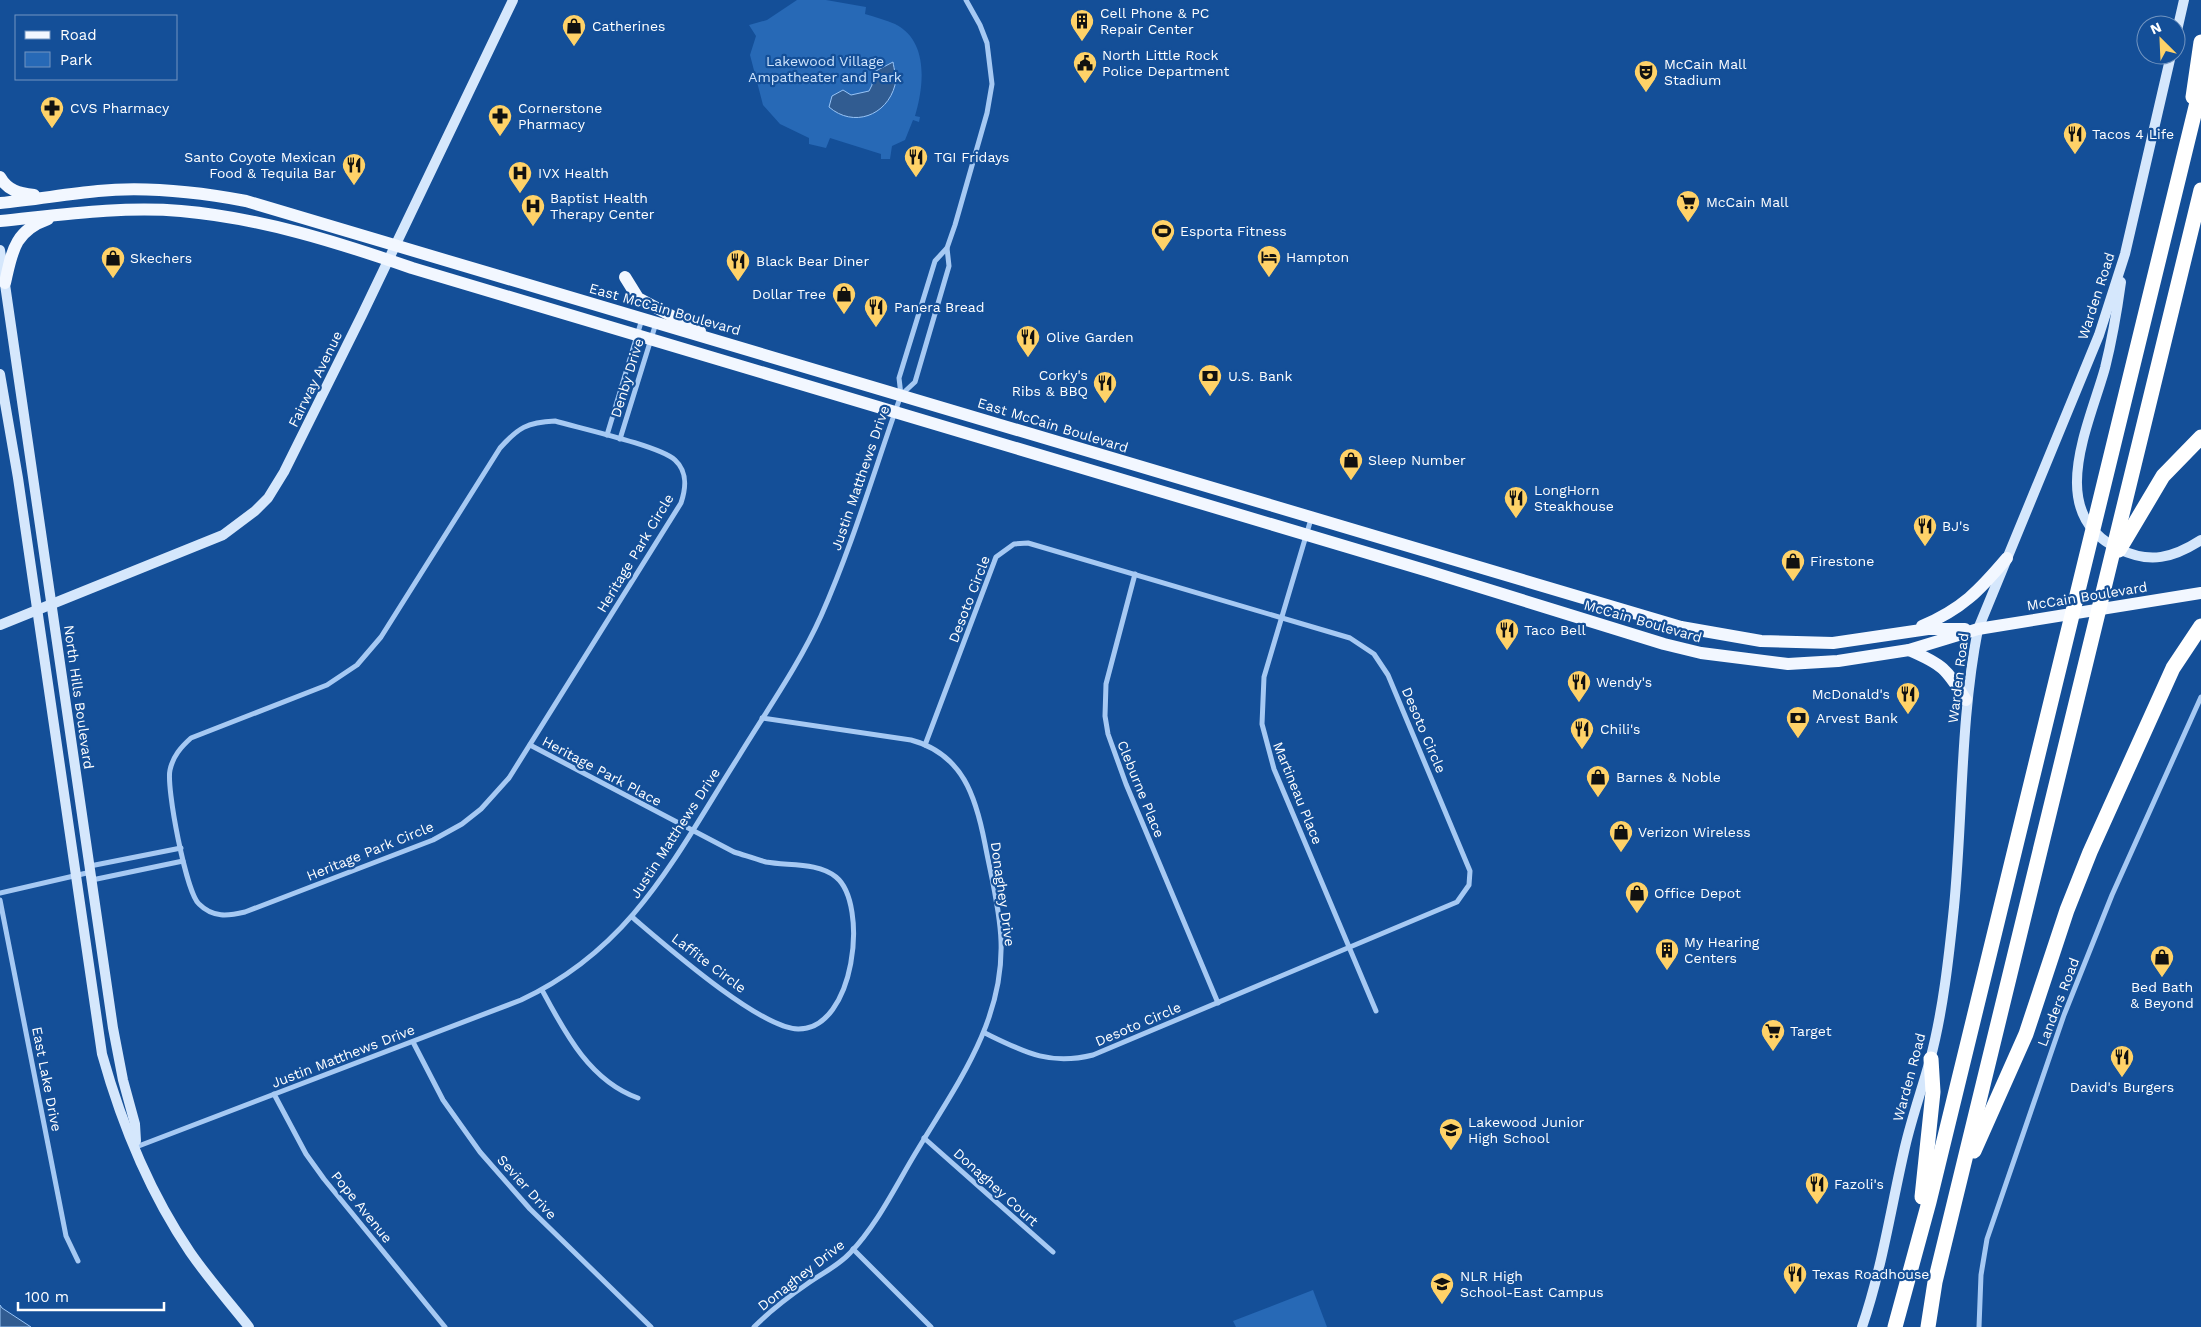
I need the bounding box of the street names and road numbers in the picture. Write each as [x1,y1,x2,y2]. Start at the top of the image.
street label: Warden Road [2074,250,2118,342]
street label: East McCain Boulevard [587,280,743,338]
street label: Fairway Avenue [285,328,345,430]
street label: Denby Drive [607,337,647,419]
street label: East McCain Boulevard [976,394,1130,456]
street label: Justin Matthews Drive [828,403,892,553]
street label: Heritage Park Circle [593,491,677,615]
street label: Desoto Circle [945,553,993,645]
street label: McCain Boulevard [2026,579,2148,613]
street label: McCain Boulevard [1582,597,1704,645]
street label: North Hills Boulevard [61,624,97,770]
street label: Warden Road [1945,632,1971,724]
street label: Desoto Circle [1399,685,1449,775]
street label: Heritage Park Place [540,733,664,809]
street label: Cleburne Place [1114,738,1168,840]
street label: Martineau Place [1270,739,1326,847]
street label: Justin Matthews Drive [627,765,723,901]
street label: Heritage Park Circle [304,818,436,884]
street label: Donaghey Drive [988,841,1018,947]
street label: Laffite Circle [669,930,749,996]
street label: Landers Road [2034,955,2082,1049]
street label: Desoto Circle [1093,999,1183,1049]
street label: Justin Matthews Drive [269,1021,417,1091]
street label: East Lake Drive [29,1025,65,1133]
street label: Warden Road [1890,1031,1928,1123]
street label: Donaghey Court [950,1145,1042,1229]
street label: Sevier Drive [494,1152,560,1222]
street label: Pope Avenue [328,1168,396,1246]
street label: Donaghey Drive [755,1236,847,1314]

